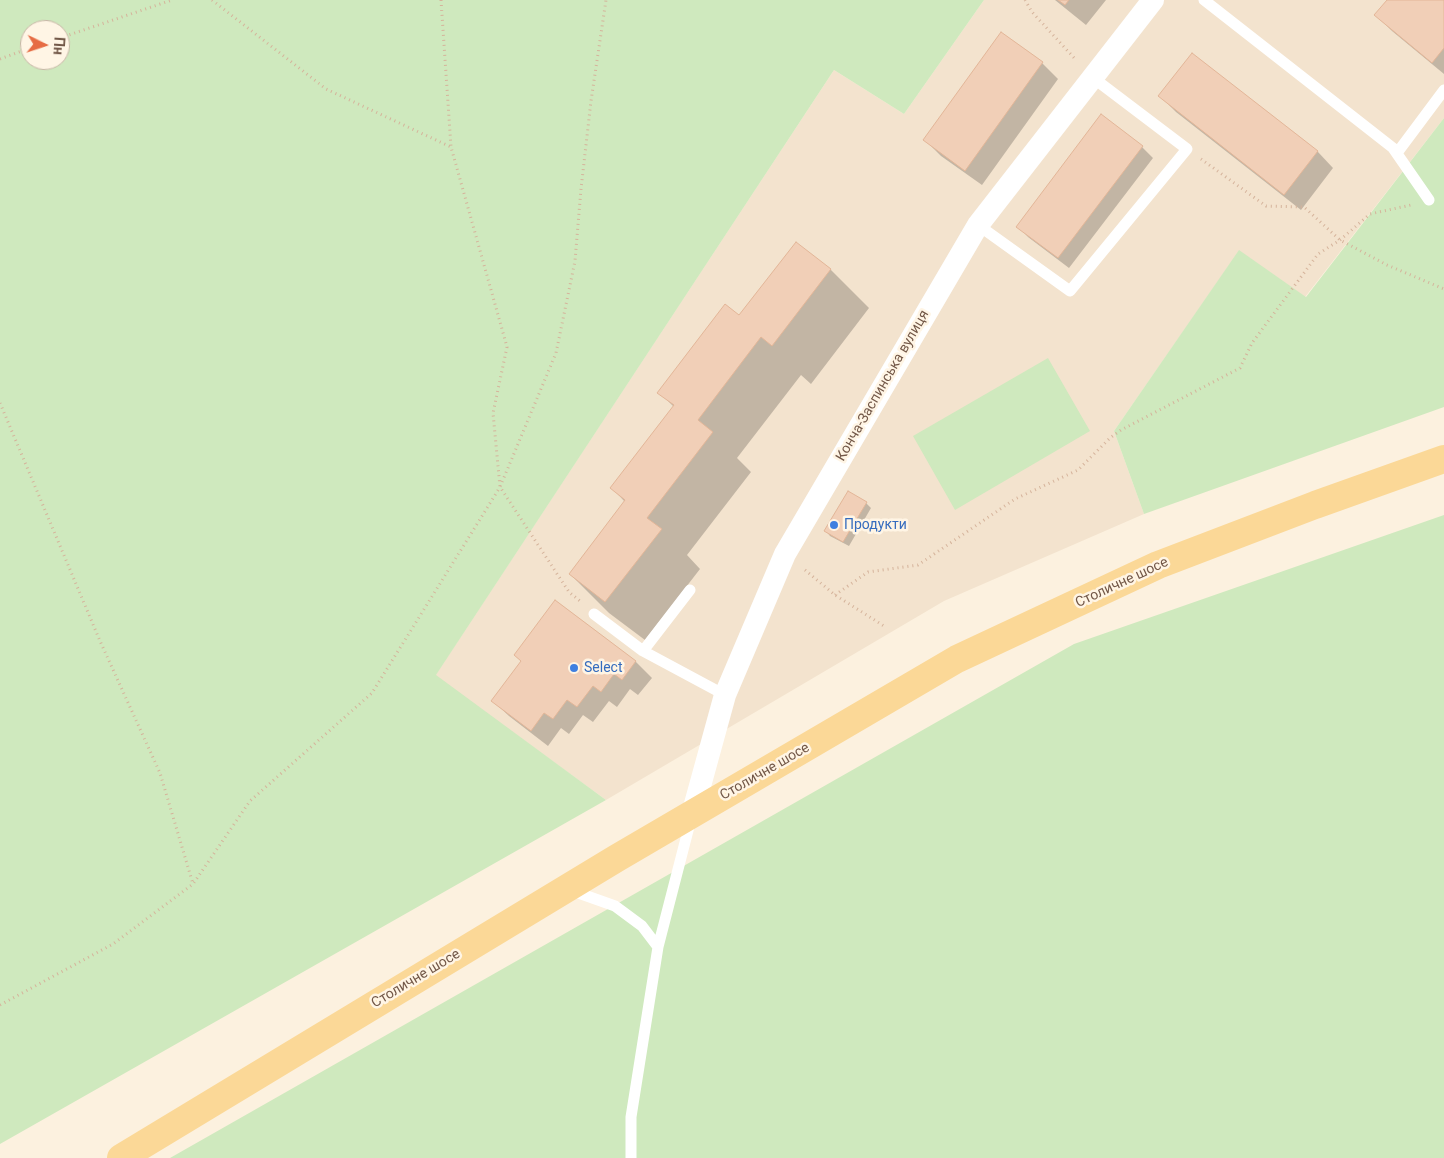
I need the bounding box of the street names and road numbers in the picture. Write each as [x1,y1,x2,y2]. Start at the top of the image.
street label: Конча-Заспинська вулиця [833,308,933,464]
street label: Столичне шосе [1073,554,1171,612]
street label: Столичне шосе [717,740,813,804]
street label: Столичне шосе [369,946,463,1012]

